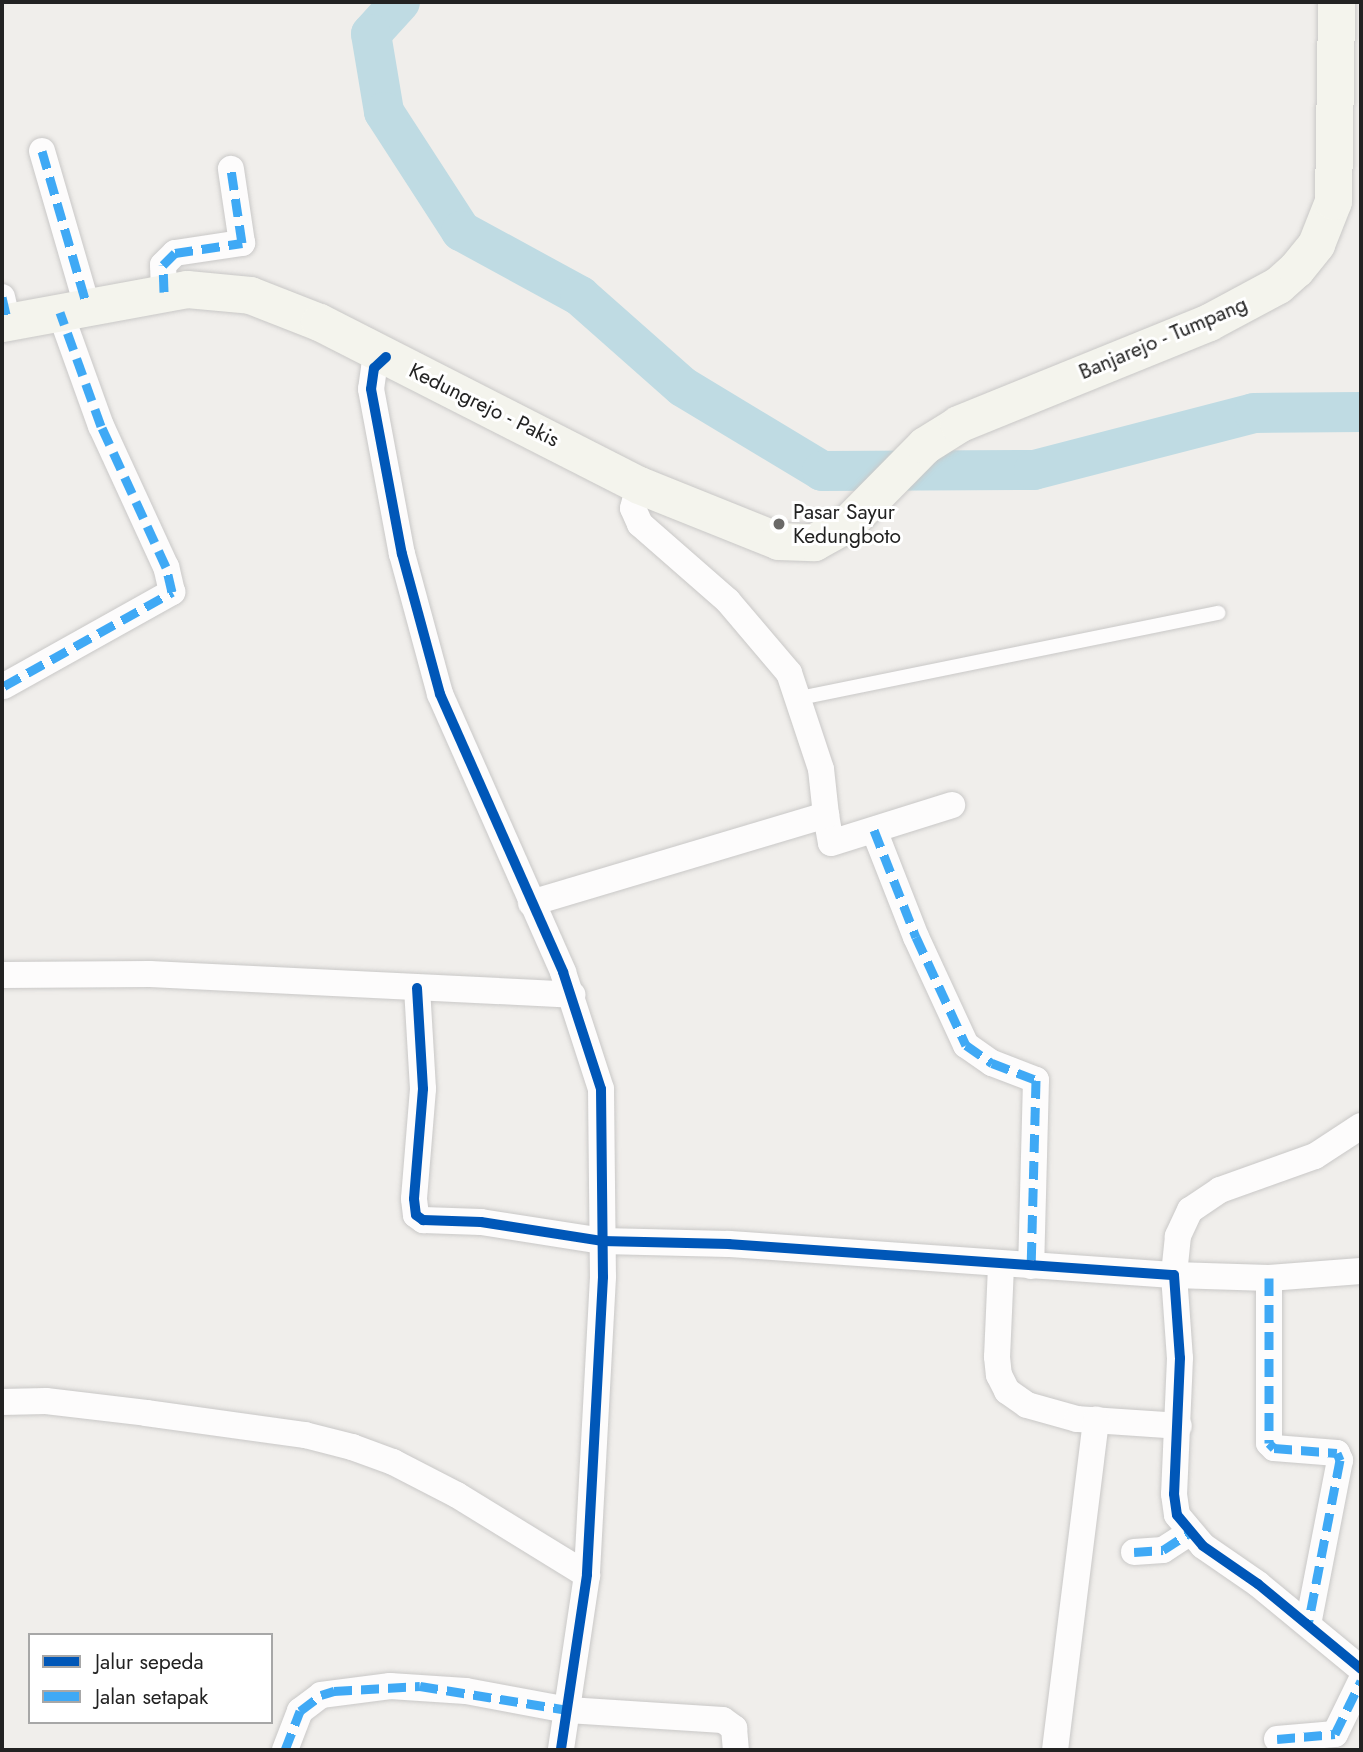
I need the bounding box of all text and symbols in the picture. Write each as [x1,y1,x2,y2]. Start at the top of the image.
street label: Banjarejo - Tumpang [1075,291,1251,385]
street label: Kedungrejo - Pakis [405,358,563,452]
place label: Pasar Sayur Kedungboto [793,499,901,549]
marker: Pasar Sayur Kedungboto [771,516,787,532]
legend [28,1633,273,1724]
text: Jalur sepeda [95,1647,204,1677]
text: Jalan setapak [95,1682,208,1712]

